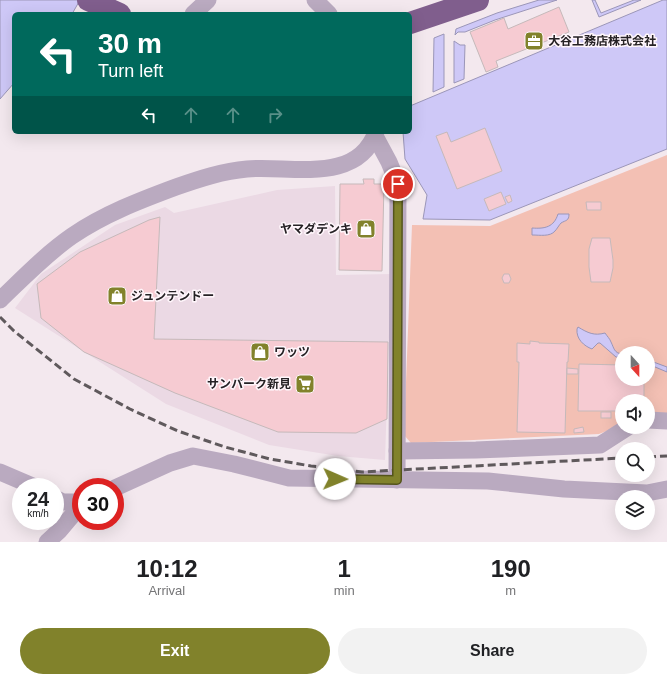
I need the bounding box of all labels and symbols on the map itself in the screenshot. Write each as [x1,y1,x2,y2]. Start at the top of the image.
office icon: 大谷工務店株式会社 [523,30,545,52]
place label: 大谷工務店株式会社 [548,34,656,48]
pin [381,167,415,201]
shop icon: ヤマダデンキ [355,218,377,240]
place label: ヤマダデンキ [280,222,352,236]
shop icon: ジュンテンドー [106,285,128,307]
place label: ジュンテンドー [131,289,214,303]
shop icon: ワッツ [249,341,271,363]
place label: ワッツ [274,345,310,359]
north arrow [615,346,655,386]
supermarket icon: サンパーク新見 [294,373,316,395]
place label: サンパーク新見 [207,377,291,391]
position arrow [314,458,356,500]
speed limit sign: 30 [72,478,124,530]

